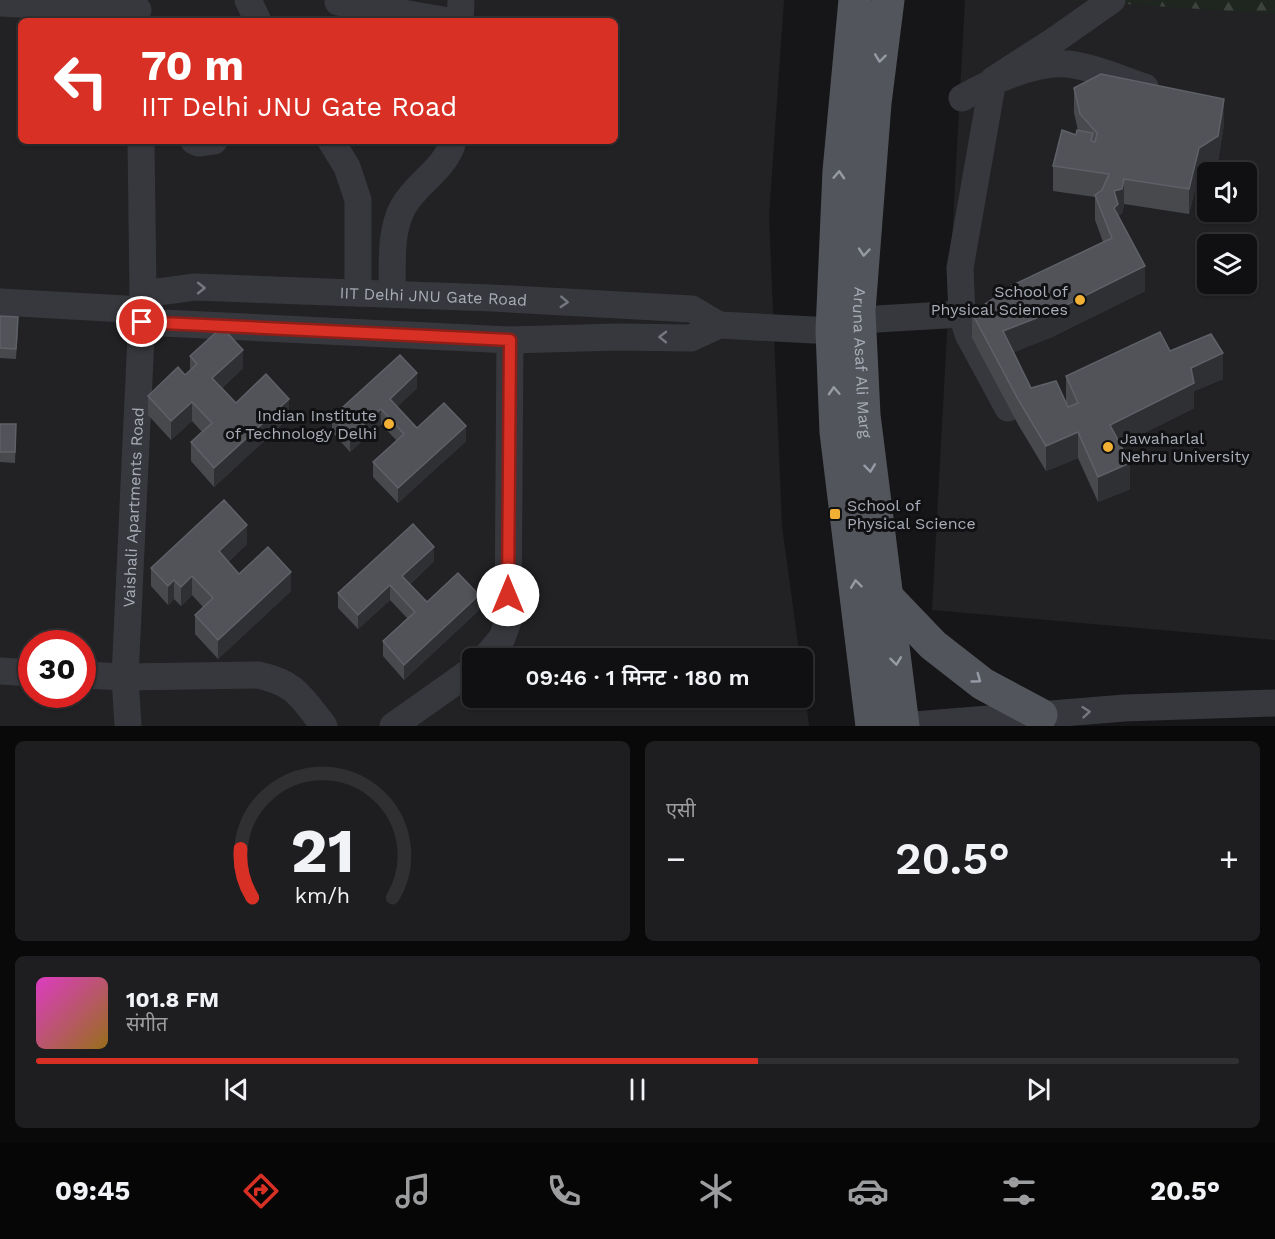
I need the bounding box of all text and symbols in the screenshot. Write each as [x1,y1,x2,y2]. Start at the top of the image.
text: 70 m [141,41,244,90]
icon: left [42,42,120,120]
one-way arrow [875,53,887,63]
text: IIT Delhi JNU Gate Road [141,91,457,123]
map controls [1197,162,1257,294]
button: sound [1197,162,1257,222]
one-way arrow [832,170,845,179]
button: layers [1197,234,1257,294]
one-way arrow [858,248,871,257]
one-way arrow [197,282,206,294]
place label: School of Physical Sciences [931,282,1069,319]
street label: IIT Delhi JNU Gate Road [339,283,528,310]
street label: Aruna Asaf Ali Marg [849,286,876,440]
marker: School of Physical Sciences [1073,293,1087,307]
one-way arrow [559,295,568,308]
pin [116,296,167,347]
icon: arrive [125,305,158,338]
one-way arrow [659,331,668,343]
one-way arrow [828,386,841,395]
place label: Indian Institute of Technology Delhi [225,406,377,443]
street label: Vaishali Apartments Road [119,407,148,608]
marker: Indian Institute of Technology Delhi [382,417,396,431]
place label: Jawaharlal Nehru University [1120,429,1250,466]
marker: Jawaharlal Nehru University [1101,440,1115,454]
one-way arrow [864,463,876,472]
place label: School of Physical Science [847,496,976,533]
marker: School of Physical Science [828,507,842,521]
position arrow [476,563,540,627]
one-way arrow [850,580,862,589]
speed limit sign: 30 [18,630,96,708]
one-way arrow [889,656,901,666]
text: 09:46 · 1 मिनट · 180 m [525,665,750,690]
one-way arrow [971,672,982,683]
one-way arrow [1082,705,1091,718]
text: एसी [666,798,696,822]
text: 21 [290,814,355,887]
text: 20.5° [895,832,1010,885]
text: − [666,839,686,878]
text: + [1219,839,1239,878]
text: km/h [295,883,350,908]
text: 101.8 FM [126,987,219,1012]
text: संगीत [126,1012,167,1036]
icon: previous [220,1073,253,1106]
icon: pause [621,1073,654,1106]
icon: next [1022,1073,1055,1106]
icon: directions [240,1170,282,1212]
icon: music [392,1170,434,1212]
icon: phone [543,1170,585,1212]
icon: climate [695,1170,737,1212]
icon: car [847,1170,889,1212]
icon: filters [998,1170,1040,1212]
text: 09:45 [55,1175,130,1207]
text: 20.5° [1150,1175,1220,1207]

